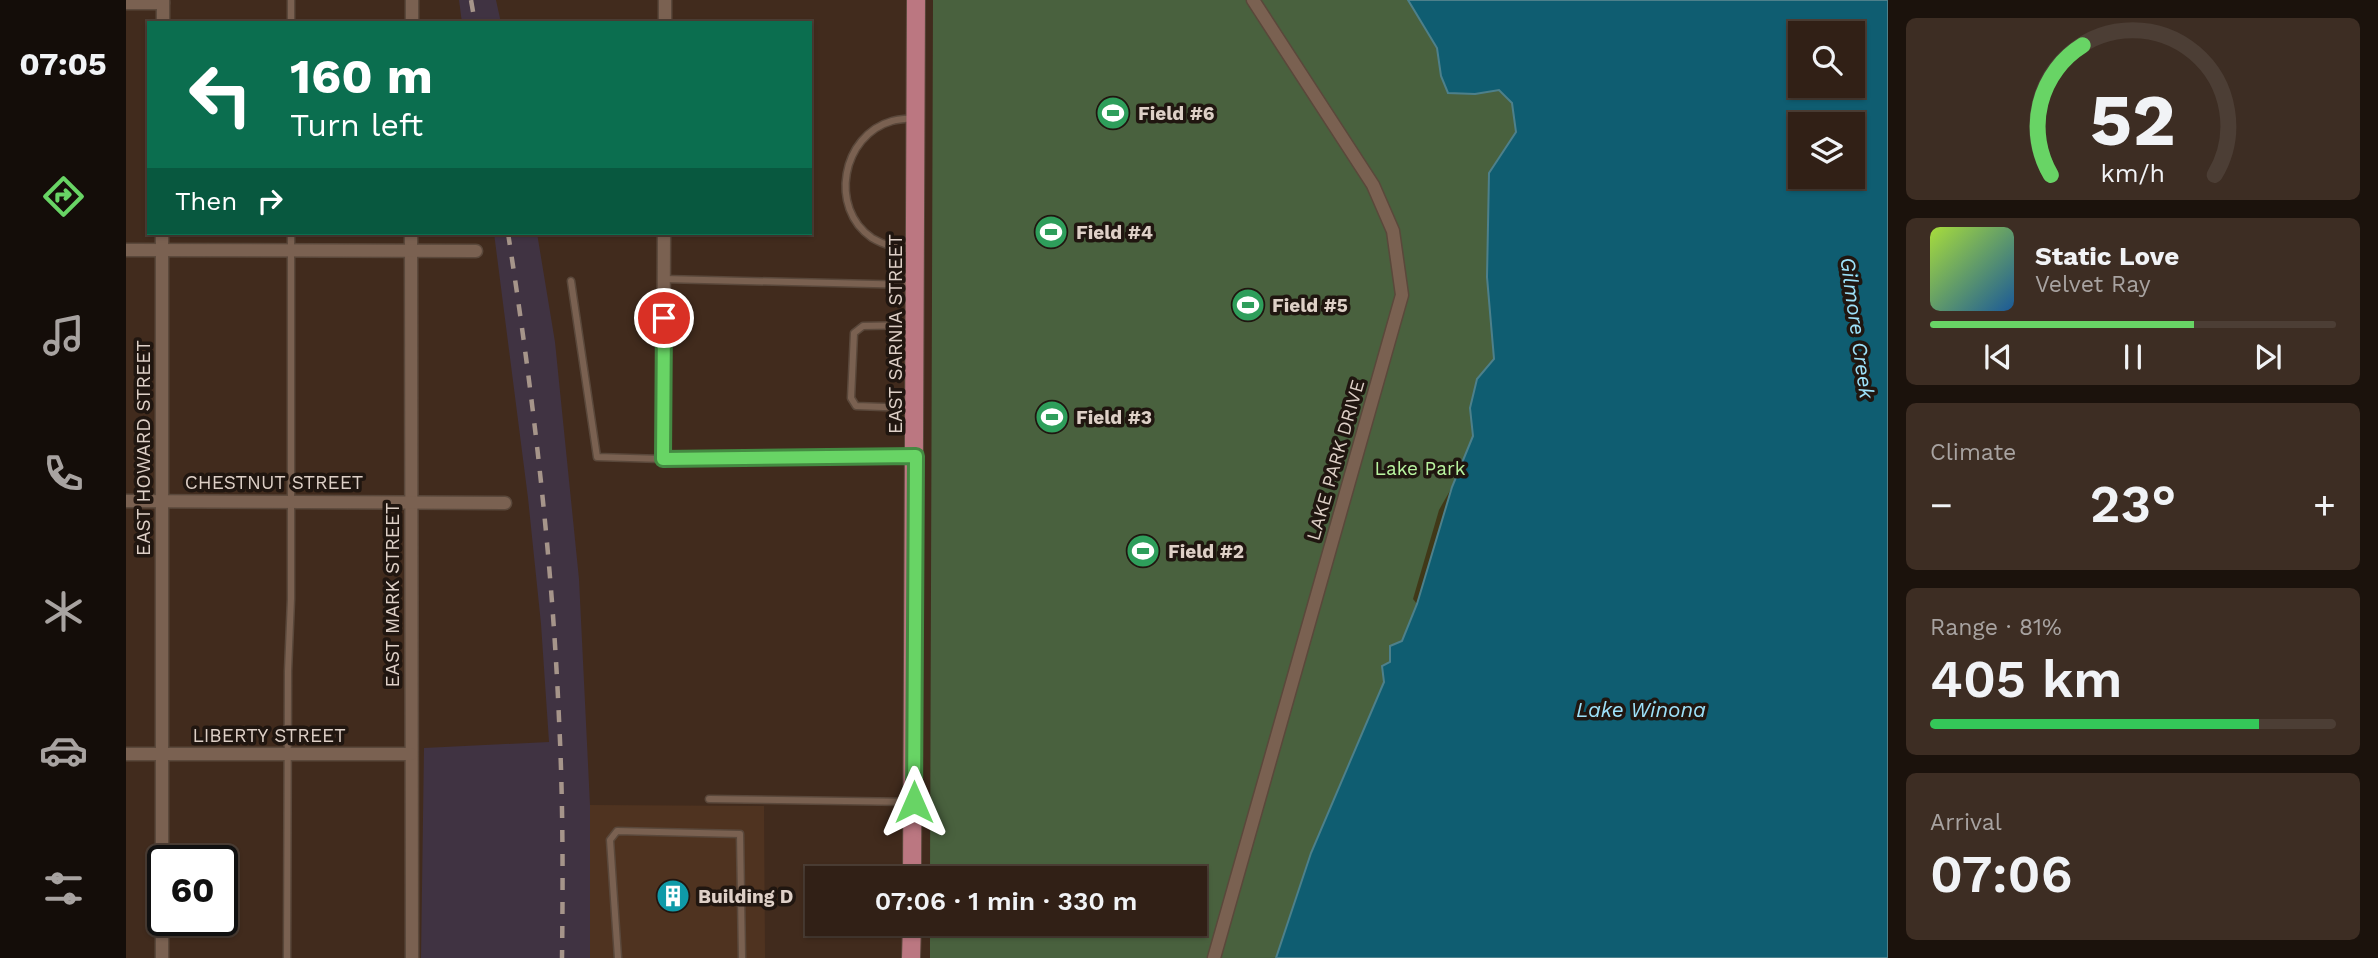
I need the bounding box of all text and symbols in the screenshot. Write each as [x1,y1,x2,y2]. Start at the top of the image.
map controls [1788,21,1865,189]
button: search [1788,21,1865,98]
text: 07:05 [19,45,107,83]
text: 160 m [290,47,433,105]
icon: left [175,49,266,140]
text: 52 [2090,77,2176,163]
sports icon: Field #6 [1094,94,1132,132]
place label: Field #6 [1138,102,1215,125]
text: Turn left [290,106,423,144]
button: layers [1788,112,1865,189]
text: km/h [2101,159,2165,188]
icon: directions [39,172,88,221]
icon: right [251,182,289,220]
text: Then [175,186,237,216]
sports icon: Field #4 [1032,213,1070,251]
place label: Field #4 [1076,221,1153,244]
street label: EAST SARNIA STREET [884,234,907,434]
text: Static Love [2035,241,2179,271]
water label: Gilmore Creek [1835,255,1880,401]
text: Velvet Ray [2035,271,2151,298]
sports icon: Field #5 [1229,286,1267,324]
pin [634,288,694,348]
place label: Field #5 [1272,294,1348,317]
icon: arrive [645,299,683,337]
icon: music [39,311,88,360]
icon: previous [1979,338,2017,376]
icon: pause [2114,338,2152,376]
icon: next [2249,338,2287,376]
street label: EAST HOWARD STREET [132,340,155,556]
street label: LAKE PARK DRIVE [1302,377,1369,543]
sports icon: Field #3 [1033,398,1071,436]
place label: Field #3 [1076,406,1152,429]
text: Climate [1930,439,2016,466]
icon: phone [39,449,88,498]
park label: Lake Park [1375,457,1466,480]
street label: CHESTNUT STREET [185,471,363,494]
text: 23° [2090,474,2176,535]
text: − [1930,483,1953,527]
text: + [2313,483,2336,527]
street label: EAST MARK STREET [381,502,404,688]
sports icon: Field #2 [1124,532,1162,570]
place label: Field #2 [1168,540,1244,563]
icon: climate [39,587,88,636]
text: Range · 81% [1930,614,2062,641]
text: 405 km [1930,649,2122,710]
water label: Lake Winona [1576,697,1706,722]
street label: LIBERTY STREET [192,724,346,747]
icon: car [39,726,88,775]
position arrow [877,765,951,839]
text: Arrival [1930,809,2002,836]
text: 07:06 [1930,844,2073,905]
speed limit sign: 60 [147,845,238,936]
icon: filters [39,864,88,913]
building icon: Building D [654,877,692,915]
place label: Building D [698,885,793,908]
text: 07:06 · 1 min · 330 m [875,886,1137,916]

